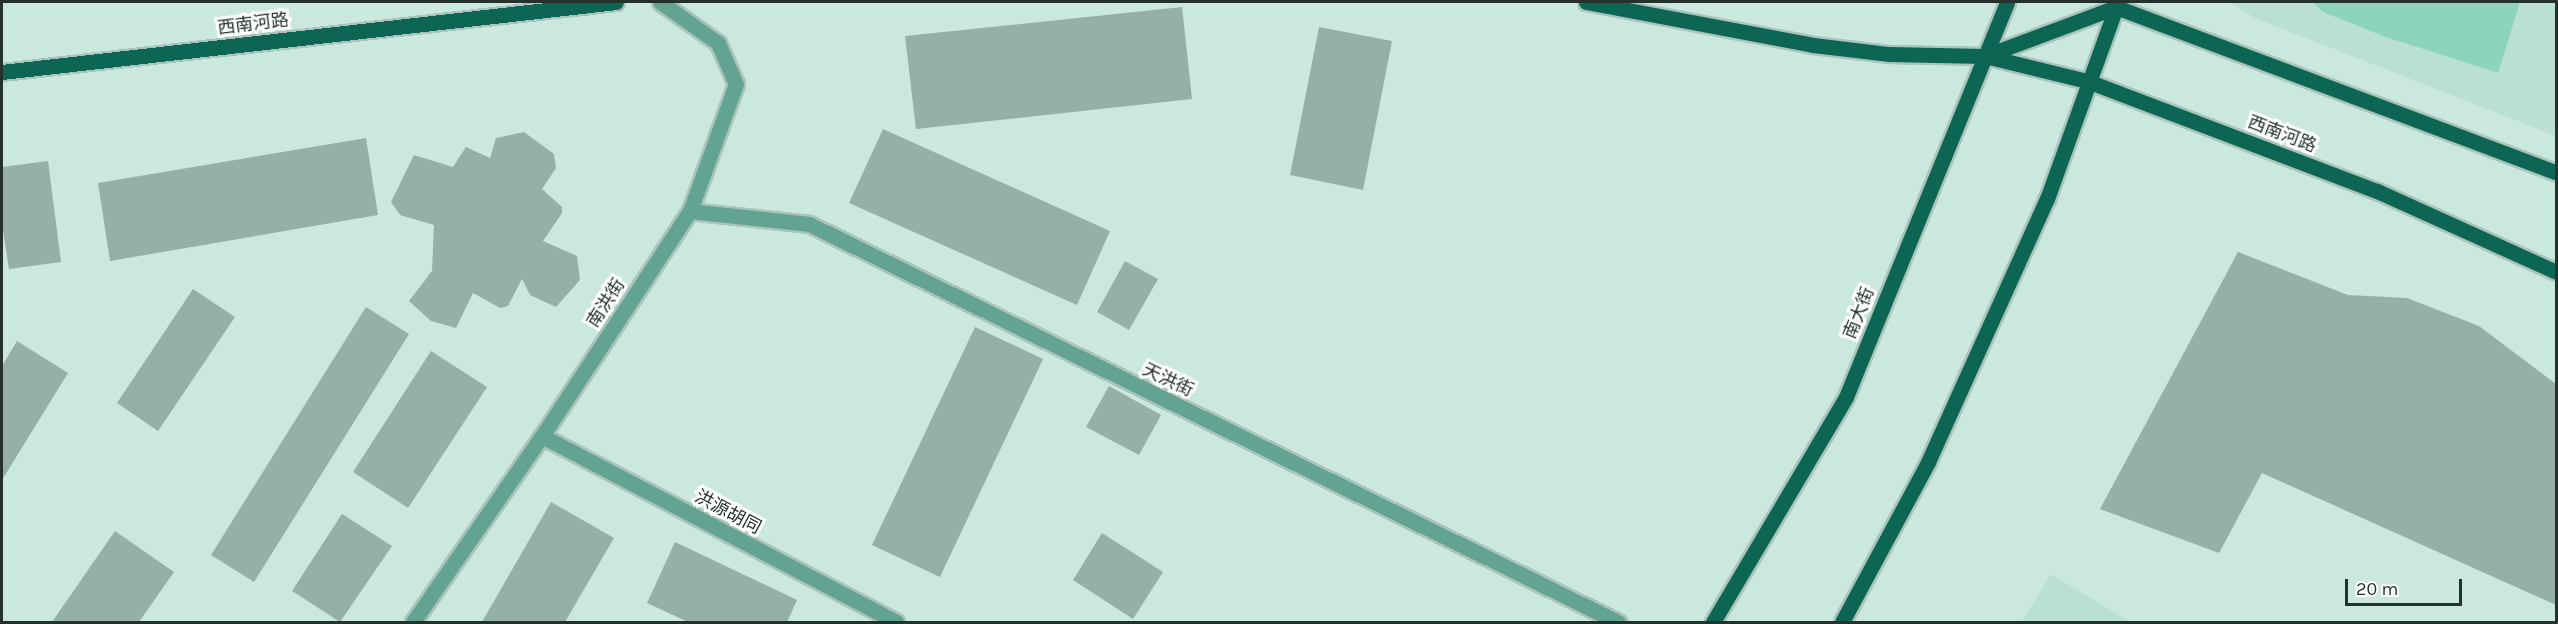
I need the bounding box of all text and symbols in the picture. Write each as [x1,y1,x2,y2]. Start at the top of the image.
street label: 西南河路 [216,9,290,39]
street label: 西南河路 [2245,111,2319,157]
street label: 南洪街 [582,274,630,332]
street label: 南大街 [1839,284,1879,342]
street label: 天洪街 [1139,358,1197,402]
street label: 洪源胡同 [691,486,765,538]
scale bar [2348,567,2465,605]
text: 20 m [2356,578,2398,600]

